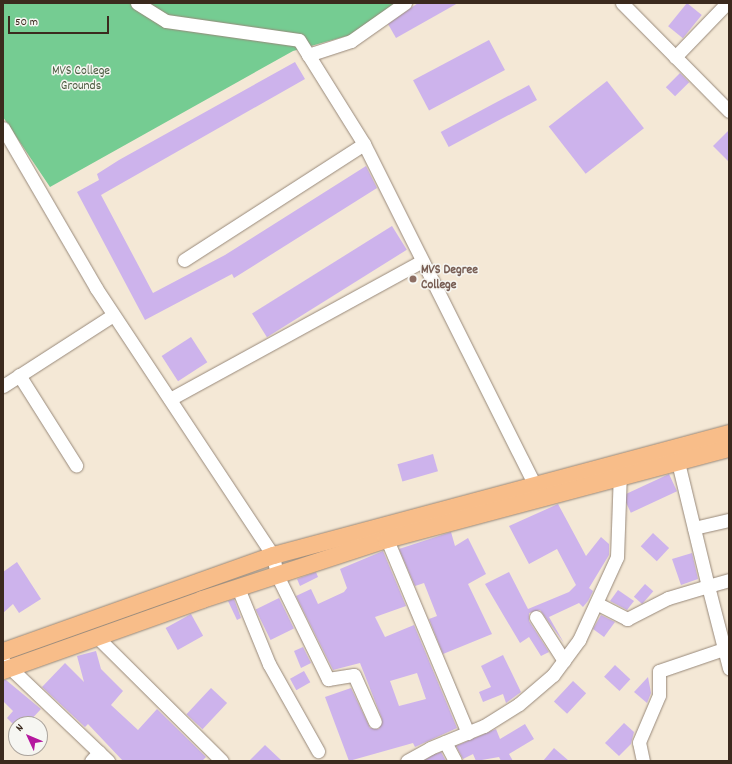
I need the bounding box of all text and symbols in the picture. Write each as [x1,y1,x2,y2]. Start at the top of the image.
scale bar [10,8,111,34]
text: 50 m [15,14,38,31]
park label: MVS College Grounds [52,65,110,96]
place label: MVS Degree College [421,264,478,295]
marker: MVS Degree College [408,274,418,284]
north arrow [8,716,48,756]
text: N [12,721,28,736]

